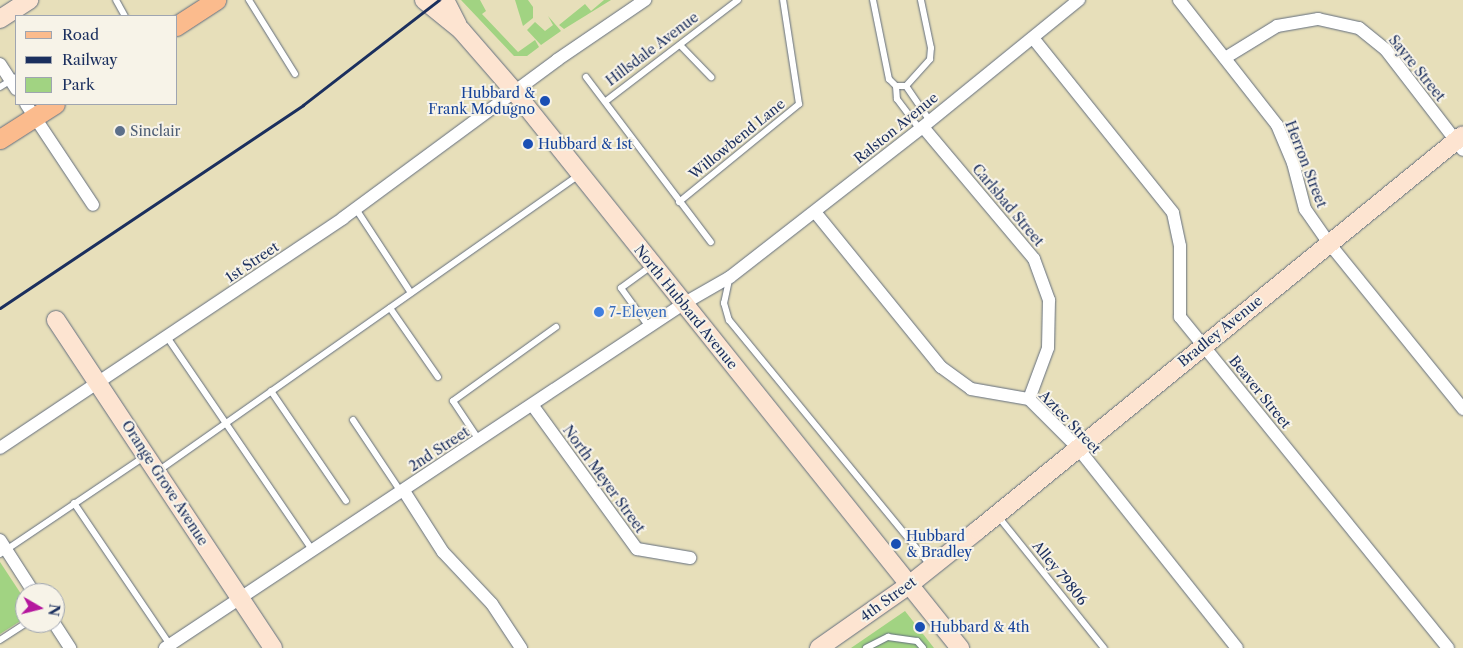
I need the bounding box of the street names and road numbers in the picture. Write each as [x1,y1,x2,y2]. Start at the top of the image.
street label: Hillsdale Avenue [602,9,702,89]
street label: Sayre Street [1385,32,1449,104]
street label: Ralston Avenue [850,89,942,167]
street label: Willowbend Lane [686,95,788,183]
street label: Herron Street [1282,118,1330,210]
street label: Carlsbad Street [969,160,1047,250]
street label: 1st Street [222,238,282,286]
street label: North Hubbard Avenue [631,241,741,373]
street label: Bradley Avenue [1174,292,1266,370]
street label: Beaver Street [1225,352,1295,432]
street label: Aztec Street [1036,387,1104,457]
street label: Orange Grove Avenue [118,417,212,549]
street label: North Meyer Street [559,422,649,536]
street label: 2nd Street [406,423,472,475]
street label: Alley 79806 [1029,537,1091,609]
street label: 4th Street [857,573,919,625]

